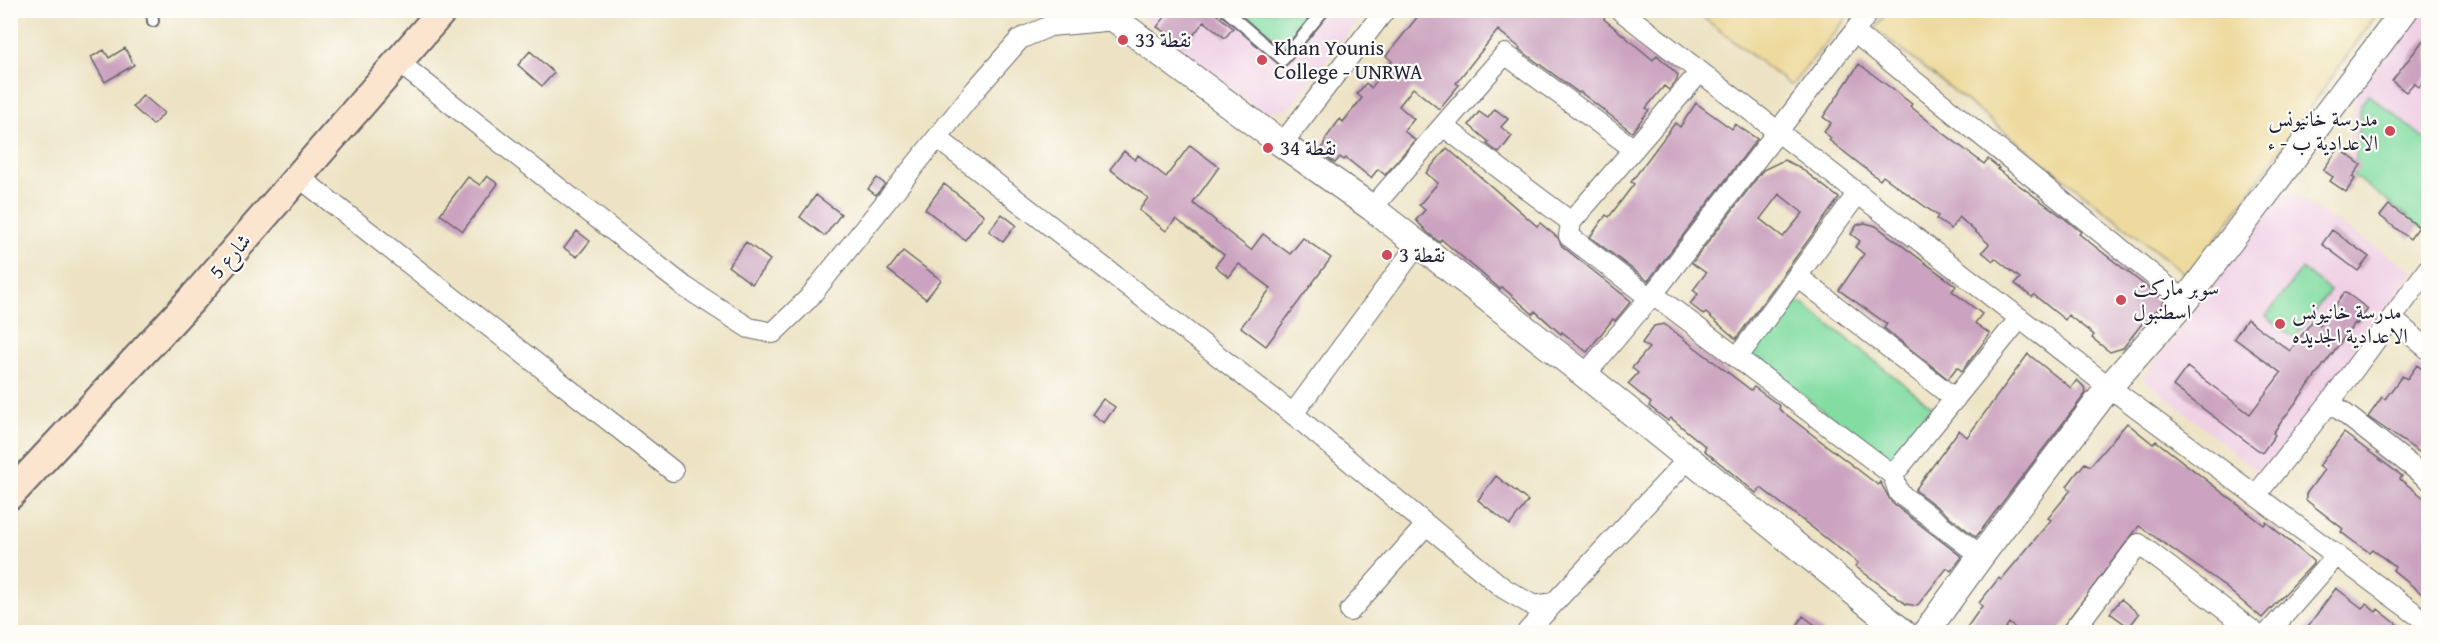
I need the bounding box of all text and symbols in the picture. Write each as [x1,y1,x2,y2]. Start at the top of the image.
place label: نقطة 33 [1135,24,1191,55]
place label: Khan Younis College - UNRWA [1274,32,1423,87]
marker: نقطة 33 [1116,33,1130,47]
marker: Khan Younis College - UNRWA [1255,53,1269,67]
place label: مدرسة خانيونس الاعدادية ب - ء [2267,103,2378,158]
marker: مدرسة خانيونس الاعدادية ب - ء [2383,124,2397,138]
place label: نقطة 34 [1280,132,1336,163]
marker: نقطة 34 [1261,141,1275,155]
street label: شارع 5 [201,226,260,287]
place label: نقطة 3 [1399,239,1445,270]
marker: نقطة 3 [1380,248,1394,262]
place label: سوبر ماركت اسطنبول [2133,272,2219,327]
marker: سوبر ماركت اسطنبول [2114,293,2128,307]
place label: مدرسة خانيونس الاعدادية الجديده [2292,296,2408,351]
marker: مدرسة خانيونس الاعدادية الجديده [2273,317,2287,331]

